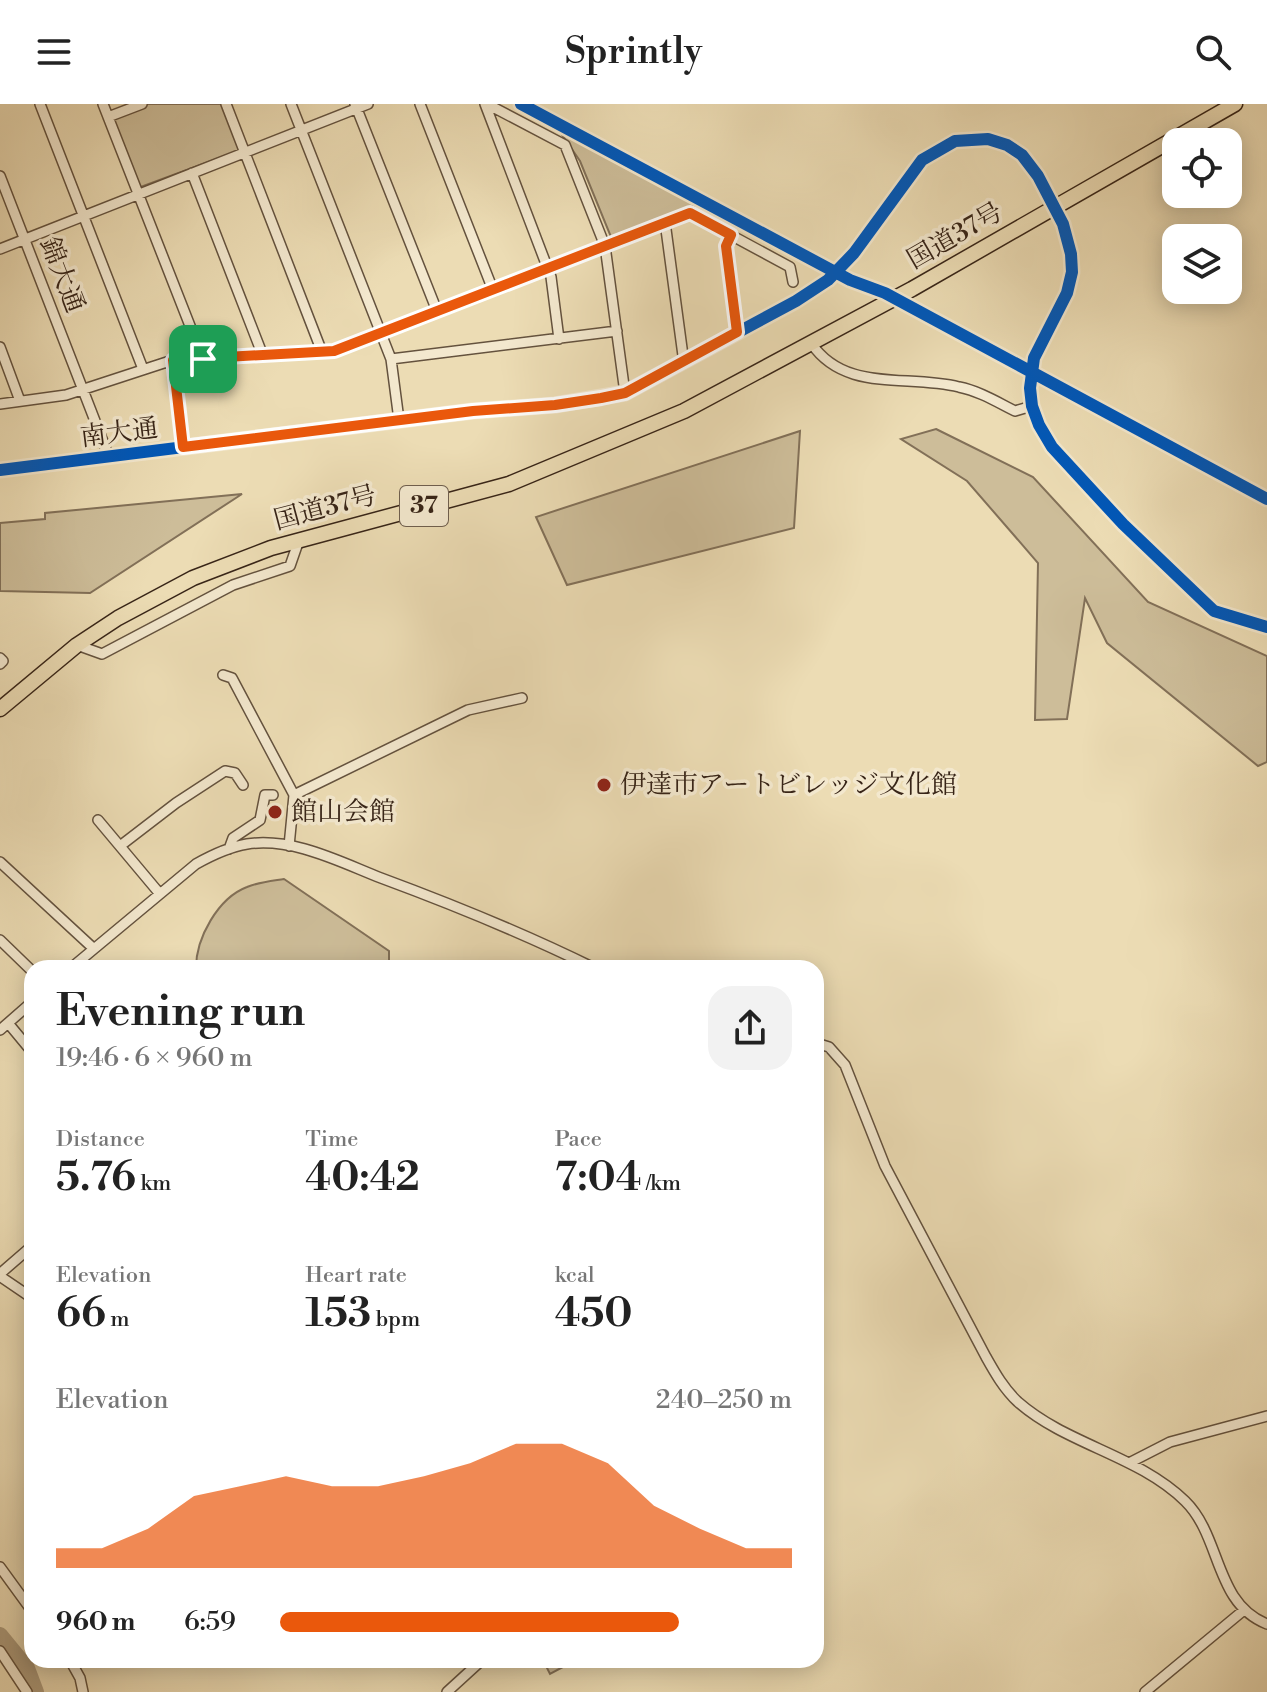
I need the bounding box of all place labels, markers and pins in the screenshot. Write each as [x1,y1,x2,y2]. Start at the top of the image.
pin [169,325,237,393]
place label: 伊達市アートビレッジ文化館 [620,769,957,801]
marker: 伊達市アートビレッジ文化館 [595,776,613,794]
place label: 館山会館 [291,796,395,828]
marker: 館山会館 [266,803,284,821]

